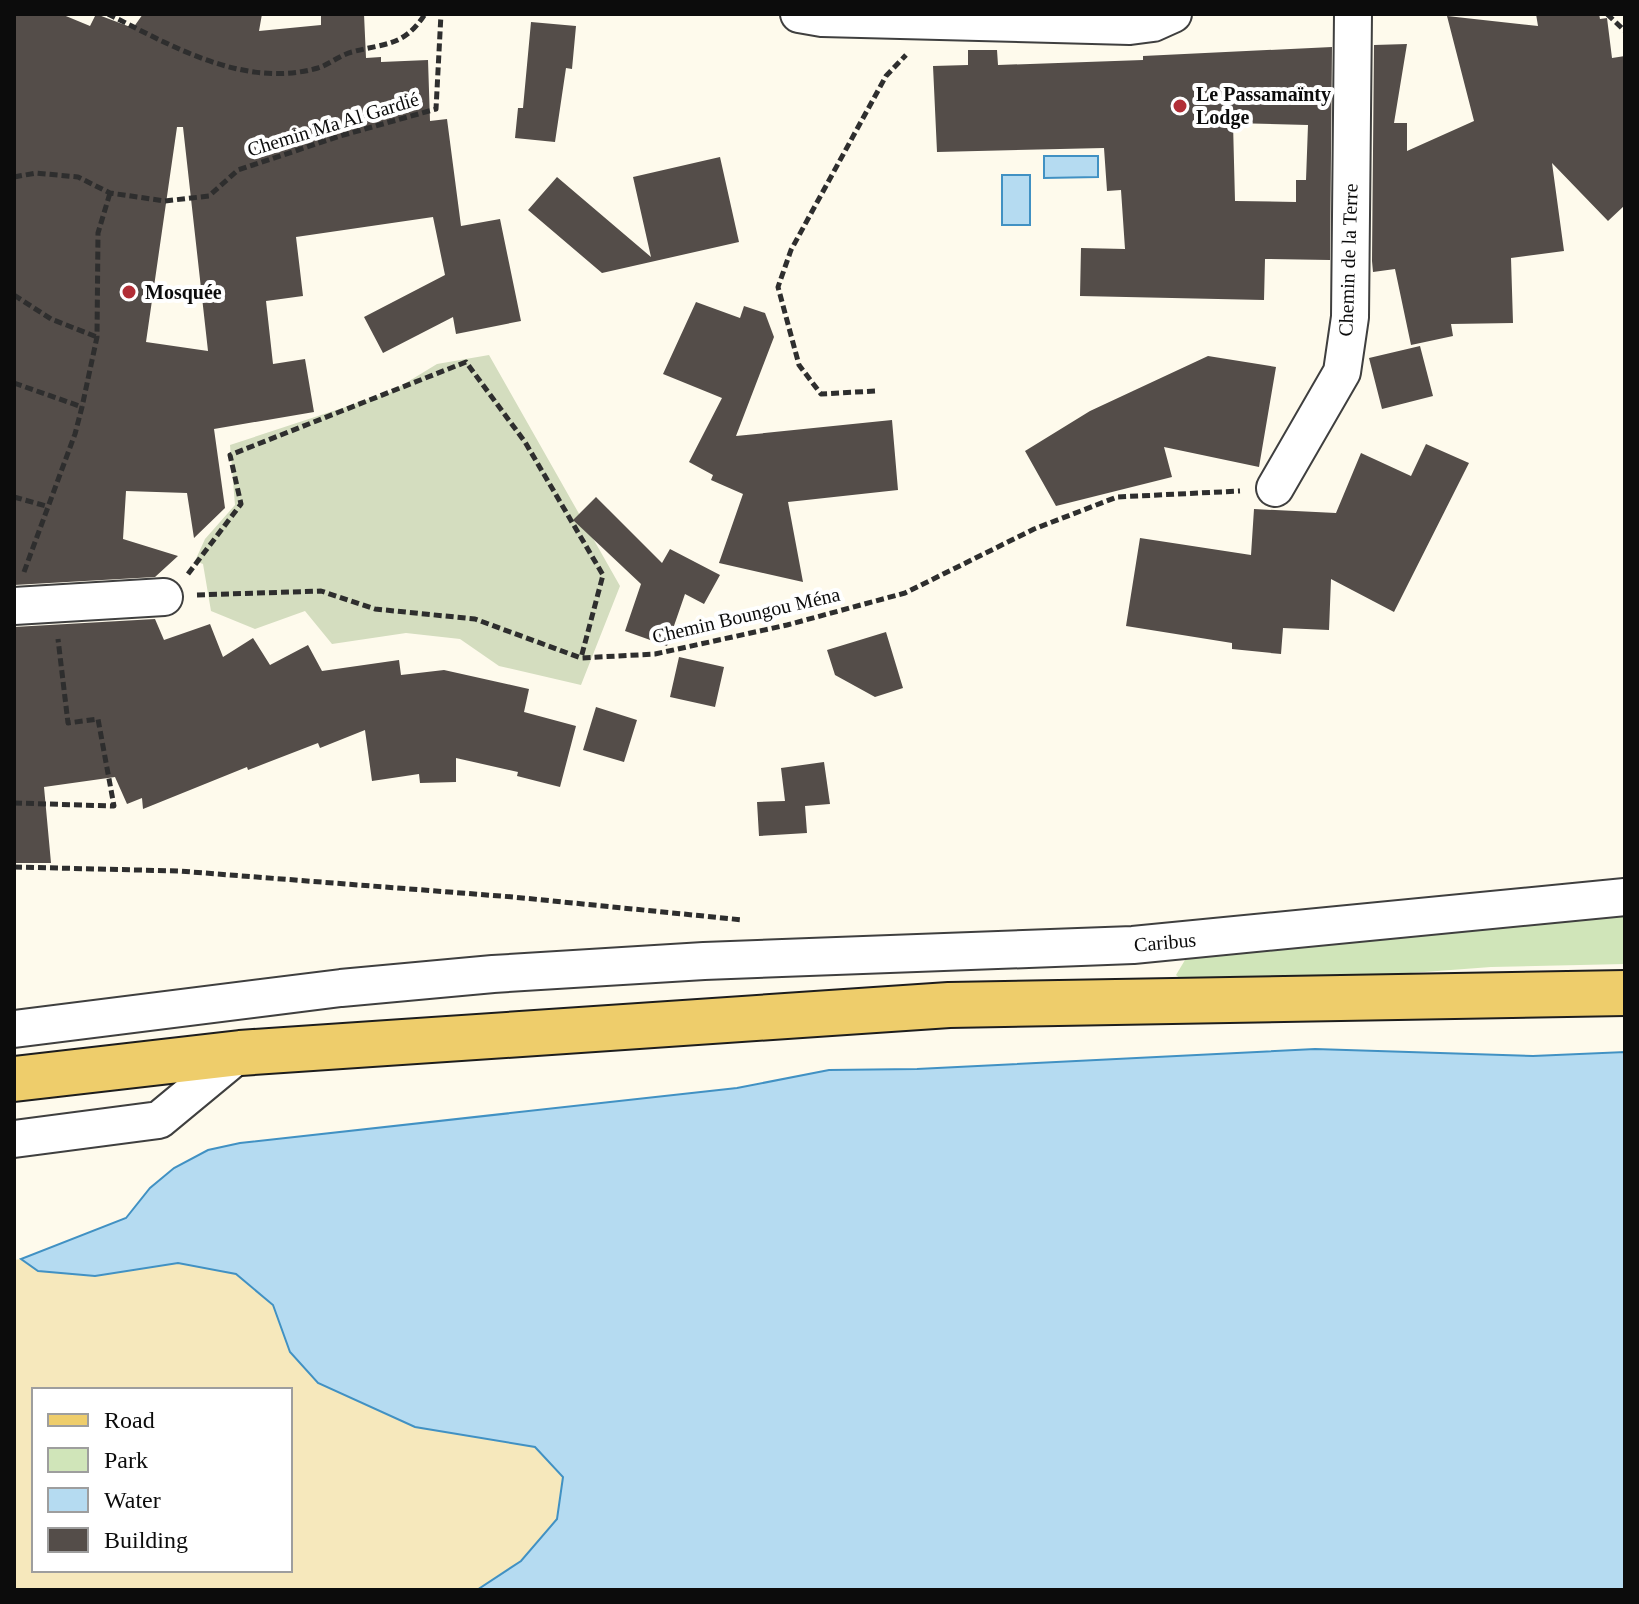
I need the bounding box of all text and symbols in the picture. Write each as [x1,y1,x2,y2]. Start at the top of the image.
place label: Le Passamaïnty Lodge [1196,83,1331,129]
street label: Chemin Ma Al Gardié [245,87,422,161]
marker: Le Passamaïnty Lodge [1171,97,1189,115]
street label: Chemin de la Terre [1334,183,1362,337]
place label: Mosquée [145,281,222,304]
marker: Mosquée [120,283,138,301]
street label: Chemin Boungou Ména [650,583,842,648]
street label: Caribus [1133,928,1197,956]
legend [32,1388,292,1572]
text: Road [104,1407,155,1433]
text: Park [104,1447,148,1473]
text: Water [104,1487,161,1513]
text: Building [104,1527,188,1553]

